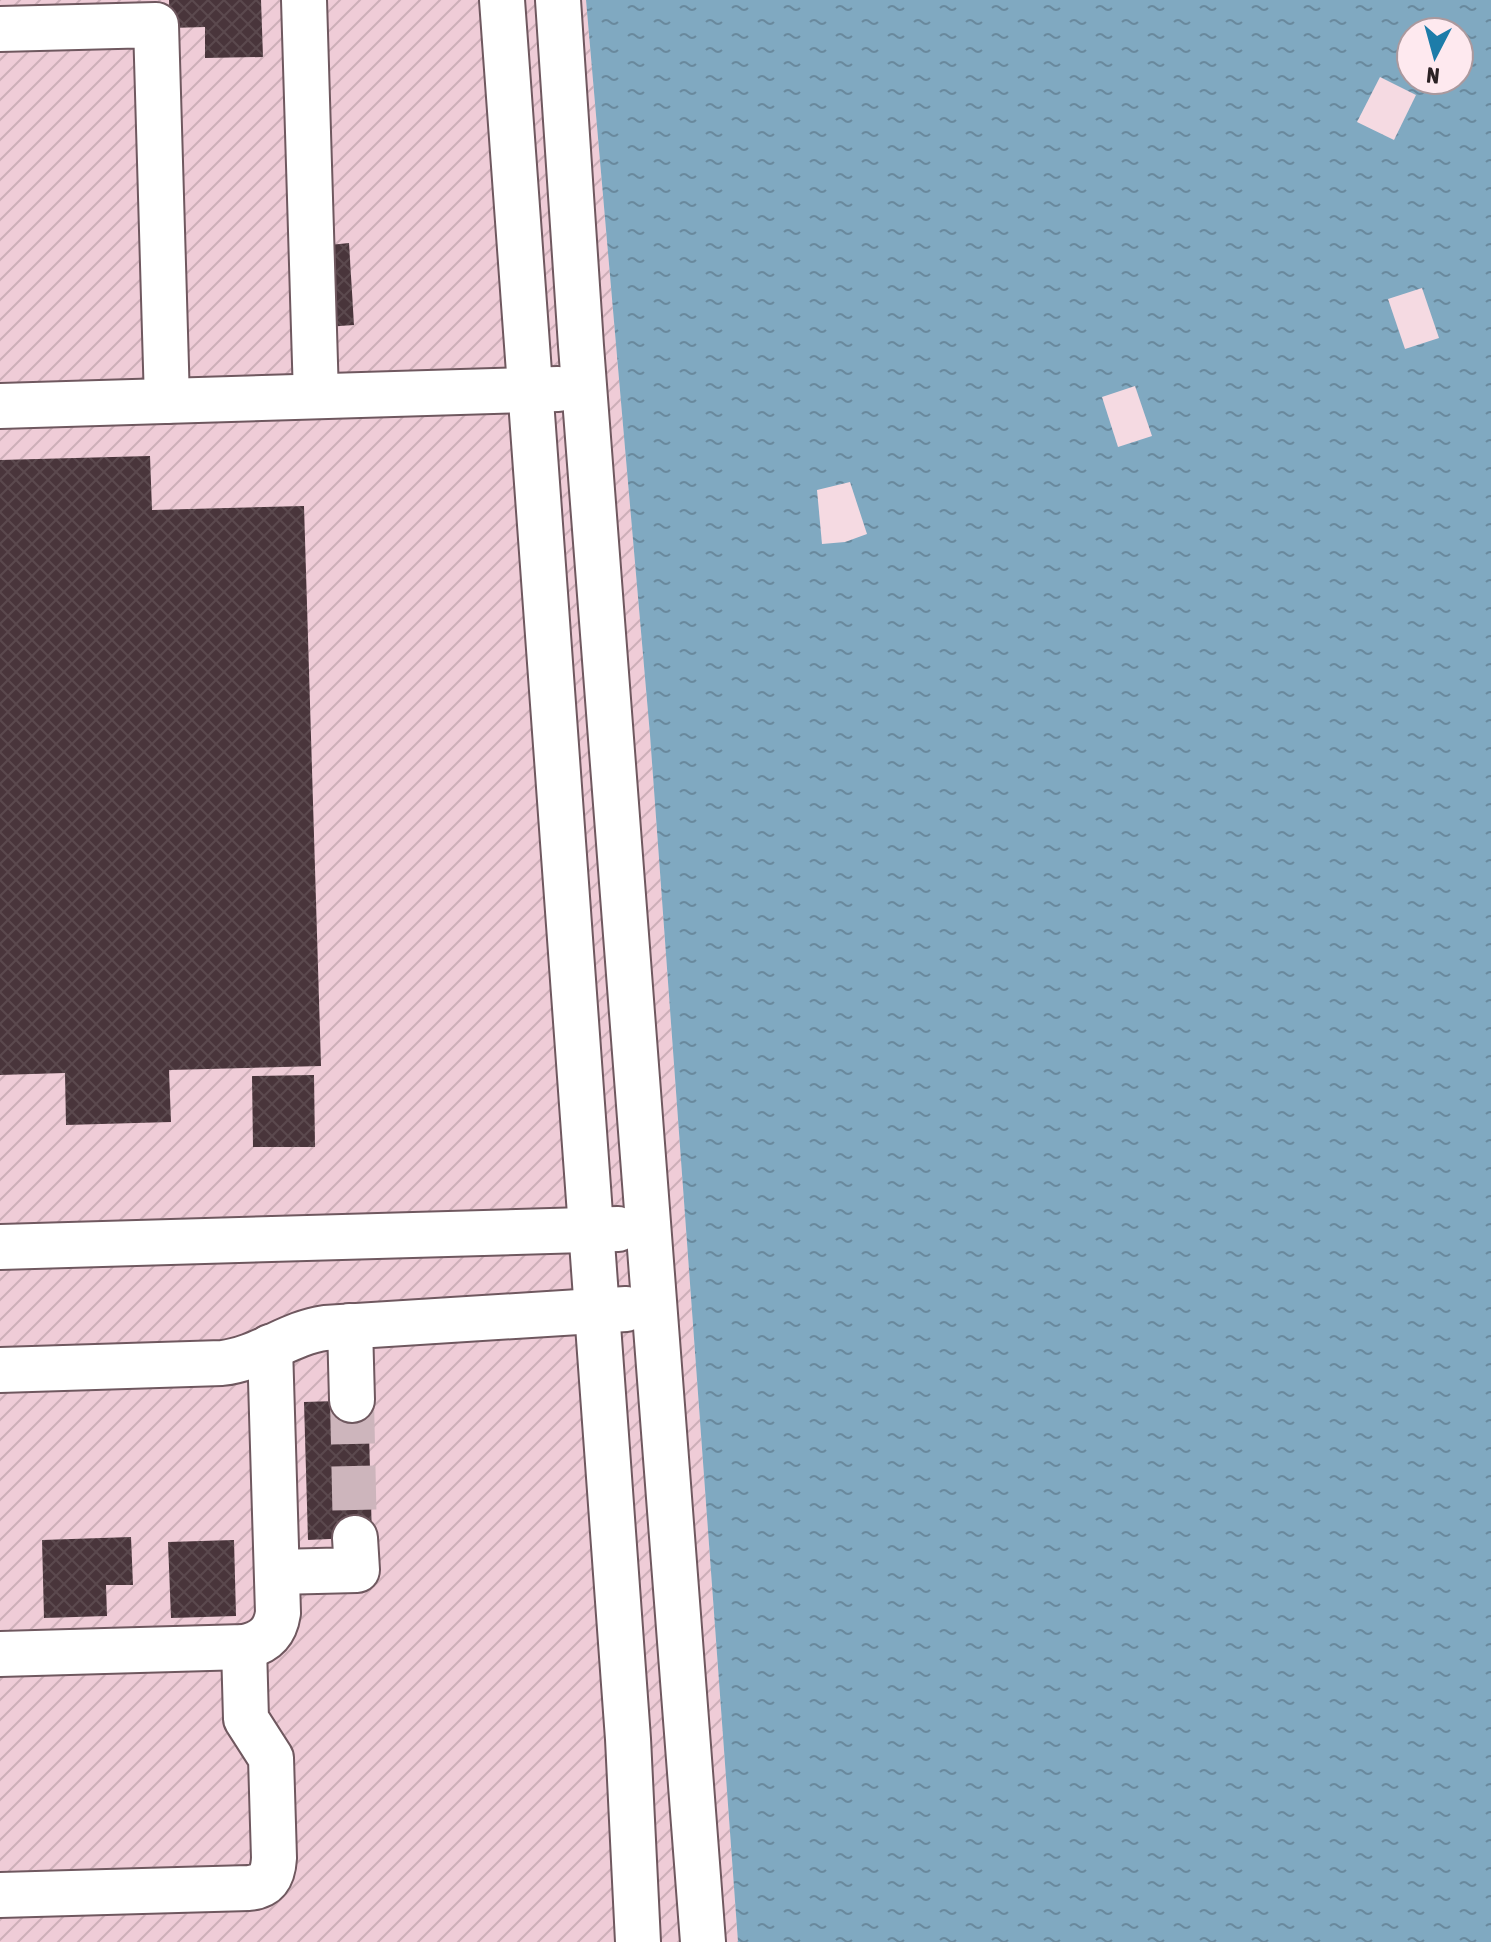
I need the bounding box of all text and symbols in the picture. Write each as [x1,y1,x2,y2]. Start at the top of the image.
north arrow [1395,16,1475,96]
text: N [1425,62,1441,89]

